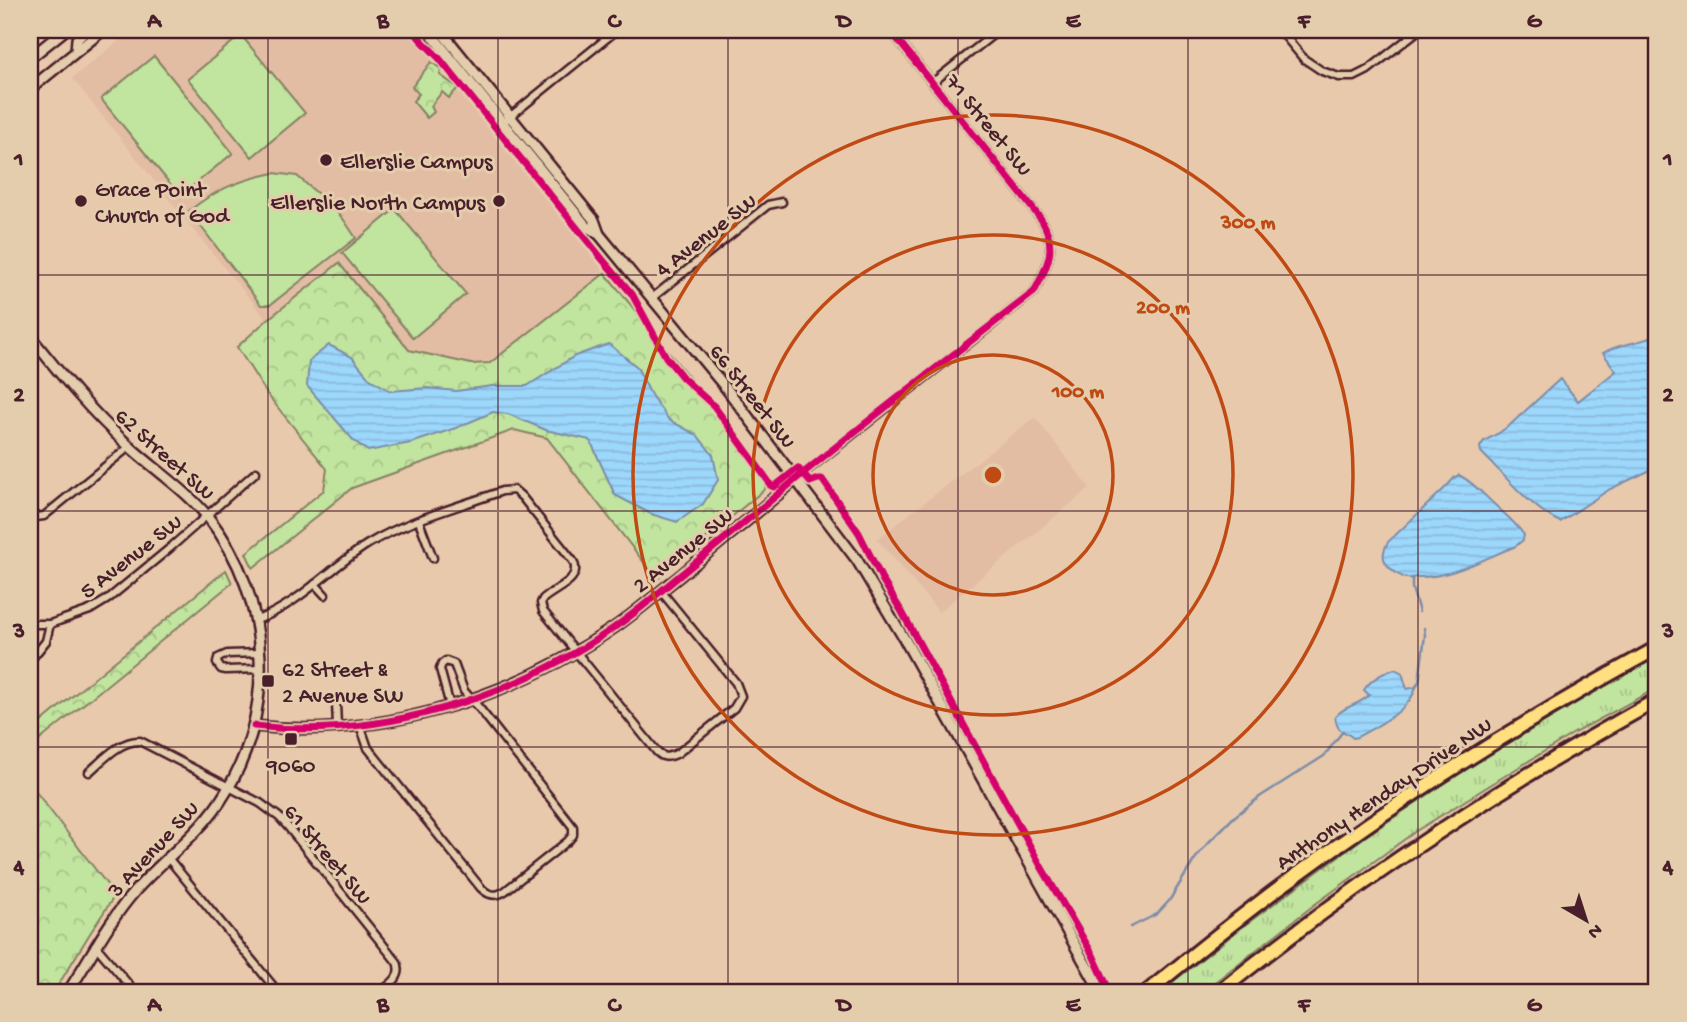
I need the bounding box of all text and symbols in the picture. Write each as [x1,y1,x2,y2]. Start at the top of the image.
text: A [146,9,162,36]
text: B [376,9,390,36]
text: C [608,9,623,36]
text: D [835,9,853,36]
text: E [1066,9,1082,36]
text: F [1297,9,1312,36]
text: G [1527,9,1543,36]
street label: 71 Street SW [937,69,1037,183]
text: 1 [13,147,24,174]
text: 1 [1662,147,1673,174]
place label: Ellerslie Campus [340,150,493,177]
marker: Ellerslie Campus [318,152,334,168]
place label: Grace Point Church of God [95,178,230,231]
street label: 4 Avenue SW [651,189,763,285]
place label: Ellerslie North Campus [270,191,486,218]
marker: Grace Point Church of God [73,193,89,209]
marker: Ellerslie North Campus [491,193,507,209]
text: 300 m [1220,212,1275,237]
text: 200 m [1136,297,1190,322]
street label: 66 Street SW [702,339,801,455]
text: 100 m [1051,381,1104,406]
text: 2 [13,383,25,410]
text: 2 [1662,383,1674,410]
street label: 62 Street SW [108,404,219,508]
centre of rings [981,463,1005,487]
street label: 2 Avenue SW [628,503,740,600]
street label: 5 Avenue SW [76,509,189,606]
text: 3 [12,619,25,646]
text: 3 [1661,619,1674,646]
place label: 62 Street & 2 Avenue SW [282,658,404,711]
marker: 62 Street & 2 Avenue SW [260,673,276,689]
street label: Anthony Henday Drive NW [1272,712,1498,877]
marker: 9060 [283,731,299,747]
place label: 9060 [265,754,316,781]
street label: 3 Avenue SW [102,796,206,905]
street label: 61 Street SW [276,799,376,911]
text: 4 [13,855,25,882]
text: 4 [1662,855,1674,882]
north arrow [1550,886,1620,956]
text: N [1582,918,1607,943]
text: A [146,993,162,1020]
text: B [376,993,390,1020]
text: C [608,993,623,1020]
text: D [835,993,853,1020]
text: E [1066,993,1082,1020]
text: F [1297,993,1312,1020]
text: G [1527,993,1543,1020]

